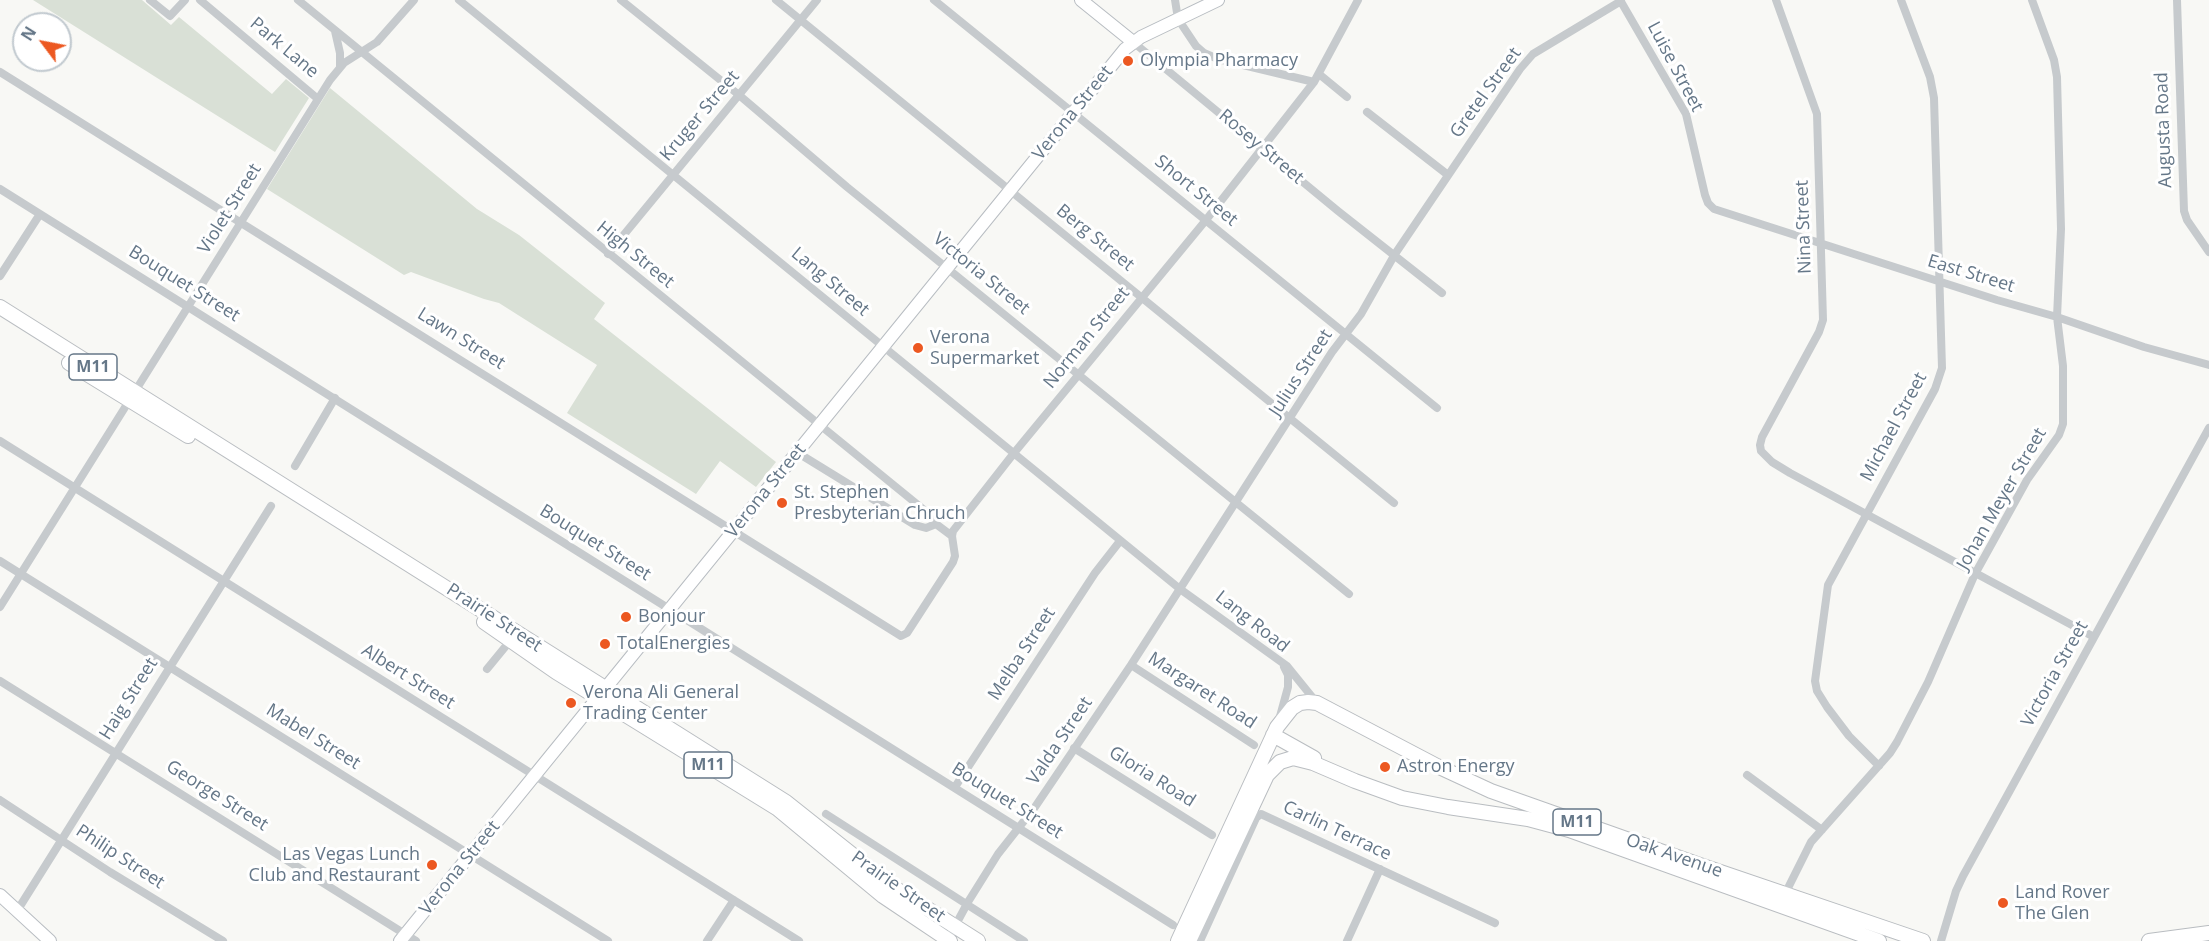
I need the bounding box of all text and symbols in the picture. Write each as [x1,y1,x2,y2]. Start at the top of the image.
north arrow [12,12,72,72]
street label: Park Lane [245,13,323,83]
street label: Luise Street [1642,18,1708,116]
text: N [16,22,41,45]
street label: Gretel Street [1446,44,1526,142]
place label: Olympia Pharmacy [1140,50,1298,72]
marker: Olympia Pharmacy [1121,54,1135,68]
street label: Verona Street [1028,62,1118,164]
street label: Kruger Street [656,66,744,166]
street label: Augusta Road [2151,72,2177,188]
street label: Rosey Street [1214,105,1308,189]
street label: Short Street [1150,151,1242,231]
street label: Violet Street [194,160,266,258]
street label: Nina Street [1792,180,1816,274]
street label: Berg Street [1052,200,1138,276]
street label: High Street [592,217,678,293]
street label: Victoria Street [928,228,1034,320]
street label: Bouquet Street [124,241,244,327]
street label: Lang Street [787,243,873,321]
street label: East Street [1925,251,2017,297]
street label: Norman Street [1039,283,1135,393]
street label: Lawn Street [413,304,509,374]
street label: Julius Street [1265,325,1337,421]
place label: Verona Supermarket [930,327,1039,370]
marker: Verona Supermarket [911,341,925,355]
road number: M11 [69,354,117,380]
street label: Michael Street [1856,369,1932,485]
street label: Johan Meyer Street [1953,424,2051,574]
street label: Verona Street [721,440,811,542]
place label: St. Stephen Presbyterian Chruch [794,482,965,524]
marker: St. Stephen Presbyterian Chruch [775,496,789,510]
street label: Bouquet Street [535,500,655,586]
street label: Prairie Street [442,579,546,657]
street label: Lang Road [1211,586,1293,658]
street label: Melba Street [984,603,1060,705]
place label: Bonjour [638,606,705,628]
marker: Bonjour [619,610,633,624]
street label: Victoria Street [2017,617,2093,731]
place label: TotalEnergies [617,633,730,655]
marker: TotalEnergies [598,637,612,651]
street label: Albert Street [357,640,459,714]
street label: Margaret Road [1144,648,1260,734]
street label: Haig Street [95,654,163,744]
place label: Verona Ali General Trading Center [583,682,739,724]
street label: Valda Street [1023,693,1097,789]
marker: Verona Ali General Trading Center [564,696,578,710]
street label: Mabel Street [262,700,364,774]
street label: Gloria Road [1105,742,1199,812]
road number: M11 [684,752,732,778]
street label: George Street [162,756,272,836]
place label: Astron Energy [1397,756,1515,778]
street label: Bouquet Street [947,758,1067,844]
marker: Astron Energy [1378,760,1392,774]
street label: Carlin Terrace [1279,796,1395,866]
road number: M11 [1553,809,1601,835]
street label: Verona Street [415,817,505,919]
street label: Philip Street [72,820,168,894]
street label: Oak Avenue [1623,829,1725,883]
place label: Las Vegas Lunch Club and Restaurant [249,844,420,886]
street label: Prairie Street [847,847,949,927]
marker: Las Vegas Lunch Club and Restaurant [425,858,439,872]
place label: Land Rover The Glen [2015,882,2110,924]
marker: Land Rover The Glen [1996,896,2010,910]

